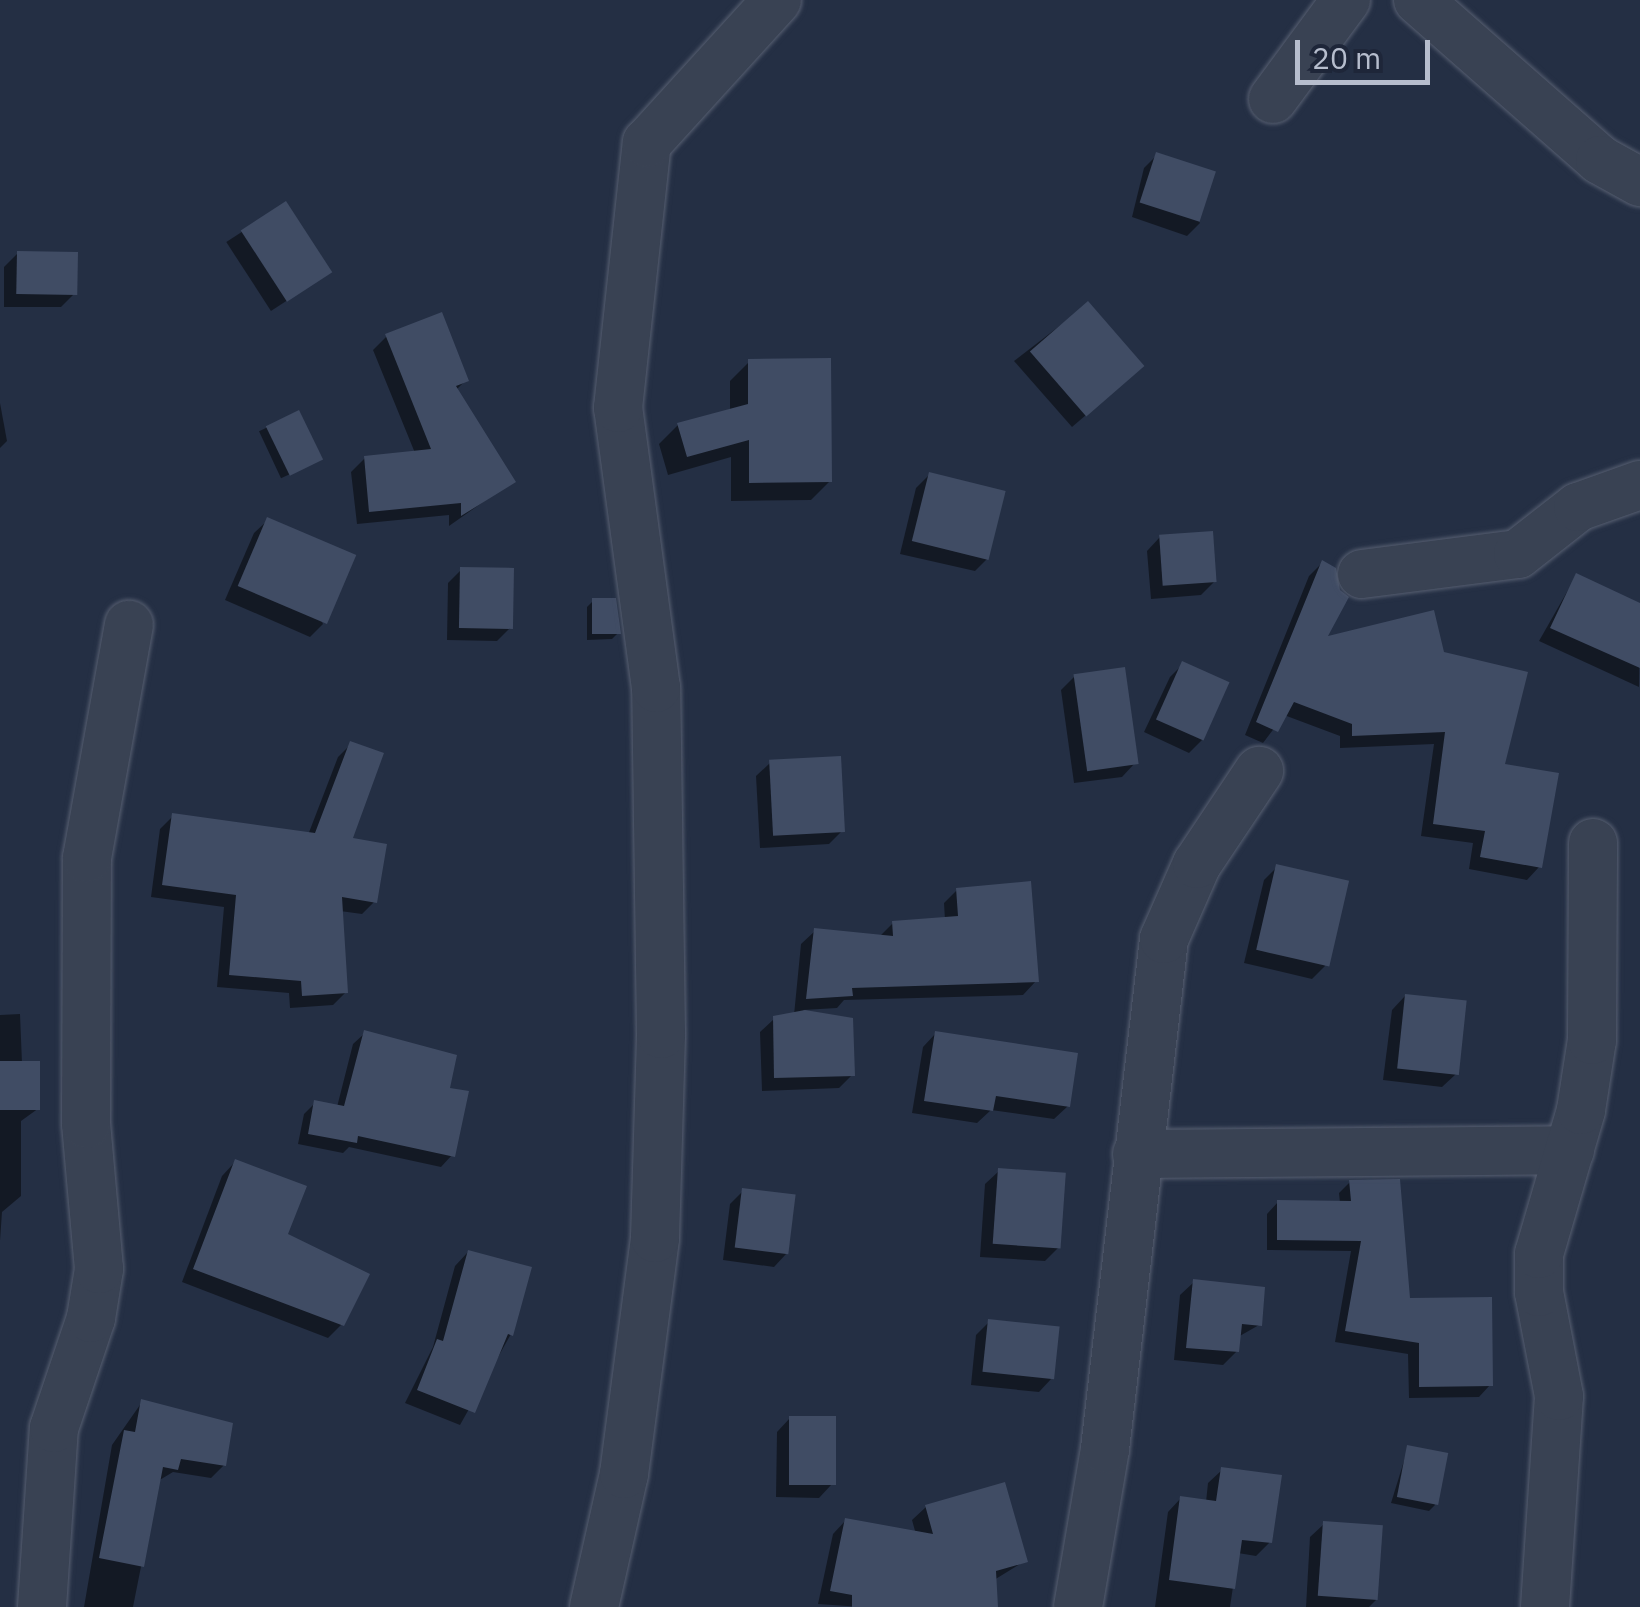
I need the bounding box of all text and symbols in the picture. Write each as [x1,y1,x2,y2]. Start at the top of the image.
scale bar [1300,20,1435,82]
text: 20 m [1312,38,1381,77]

